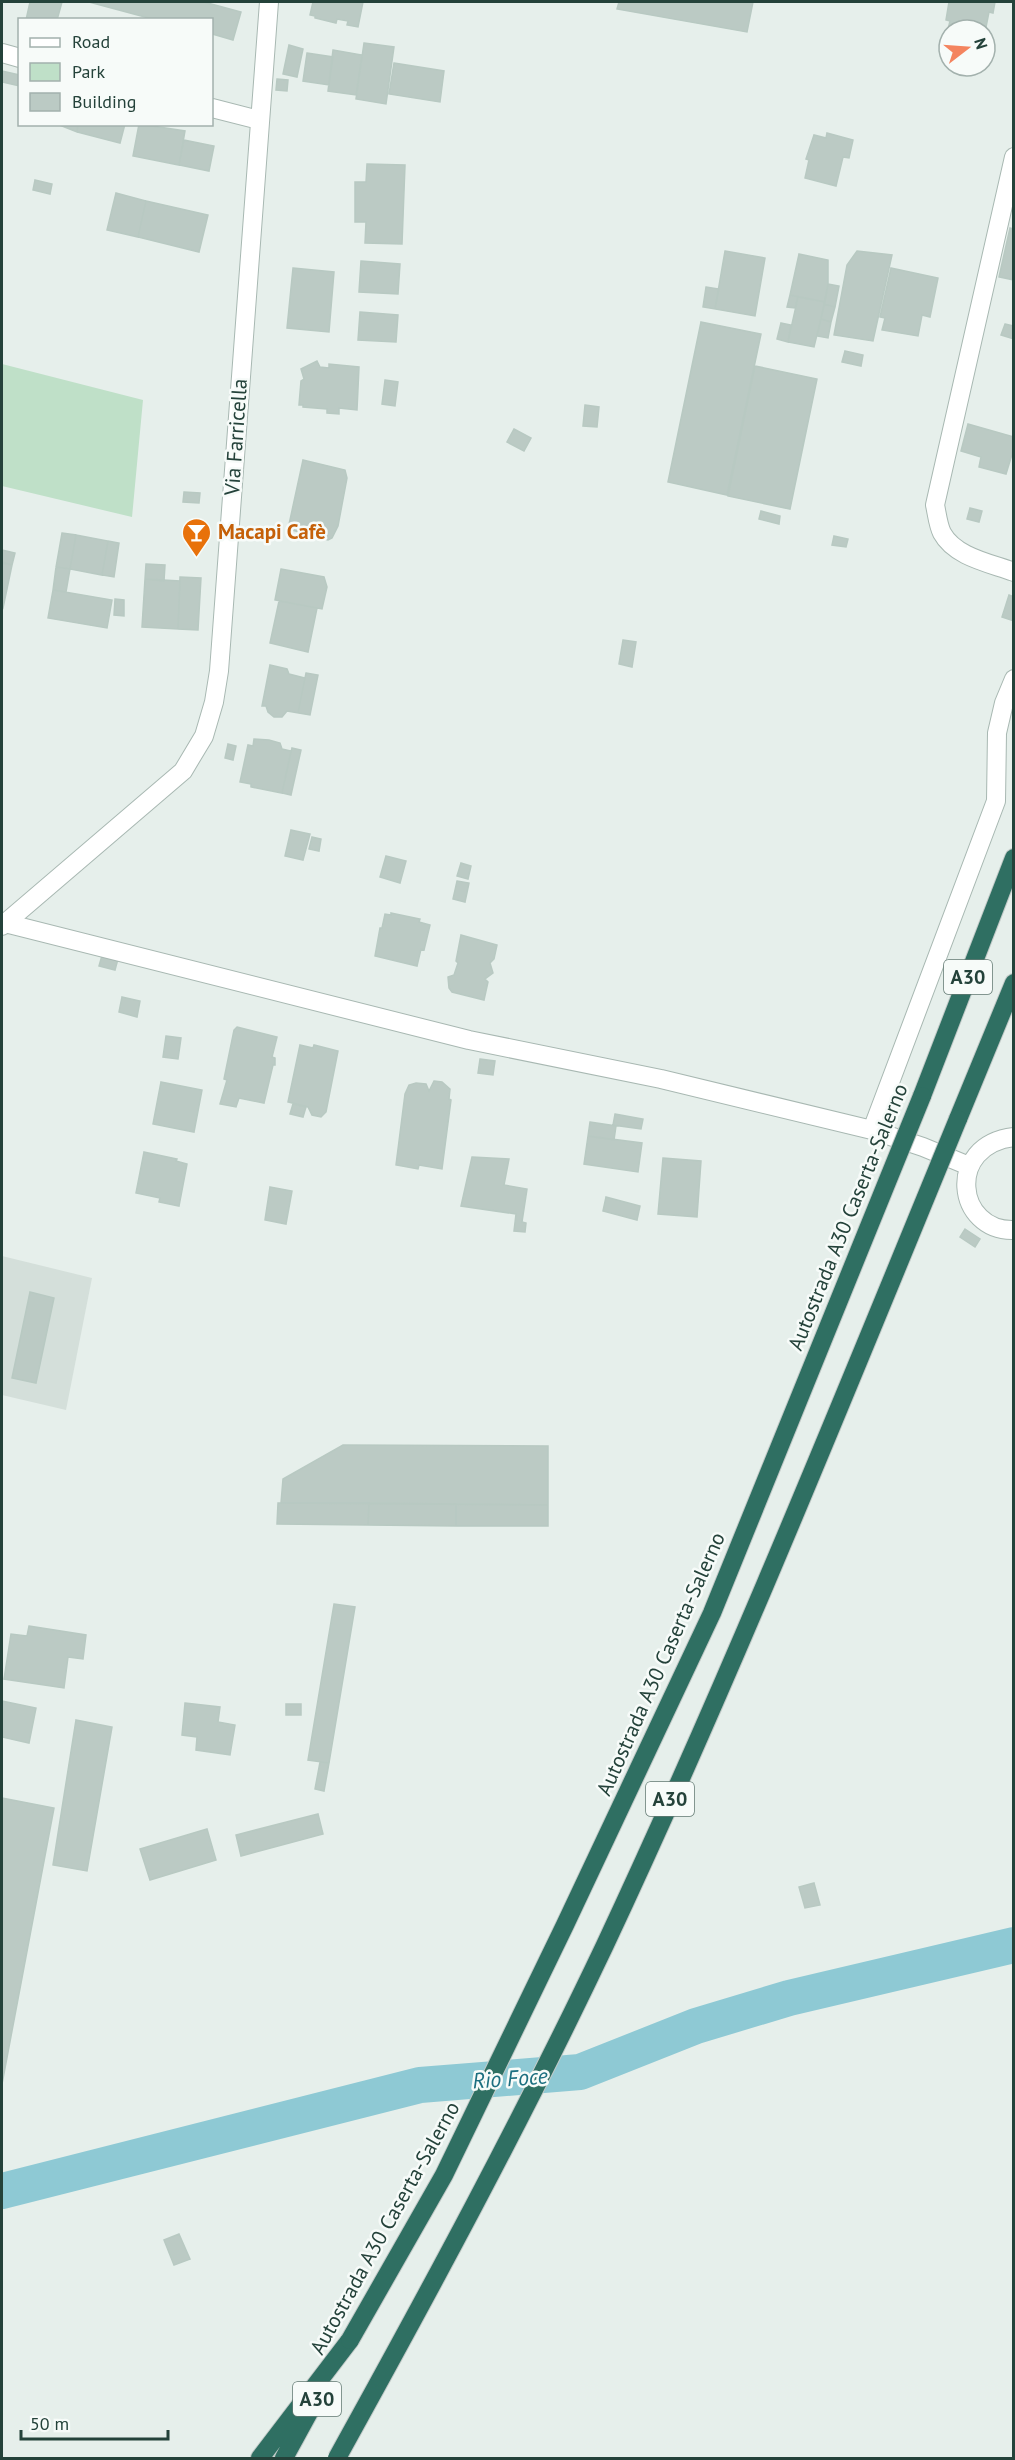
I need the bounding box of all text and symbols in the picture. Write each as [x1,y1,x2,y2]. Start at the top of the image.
legend [18,18,213,126]
north arrow [937,18,997,78]
text: Road [72,30,110,53]
text: N [970,36,992,52]
text: Park [72,60,105,83]
text: Building [72,90,136,113]
street label: Via Farricella [218,378,253,497]
bar icon: Macapi Cafè [181,516,213,558]
place label: Macapi Cafè [218,518,326,545]
road number: A30 [944,960,992,994]
street label: Autostrada A30 Caserta-Salerno [782,1079,914,1354]
street label: Autostrada A30 Caserta-Salerno [591,1528,731,1800]
road number: A30 [646,1782,694,1816]
water label: Rio Foce [471,2061,549,2095]
street label: Autostrada A30 Caserta-Salerno [304,2096,466,2359]
road number: A30 [293,2382,341,2416]
scale bar [21,2403,168,2441]
text: 50 m [30,2412,69,2435]

